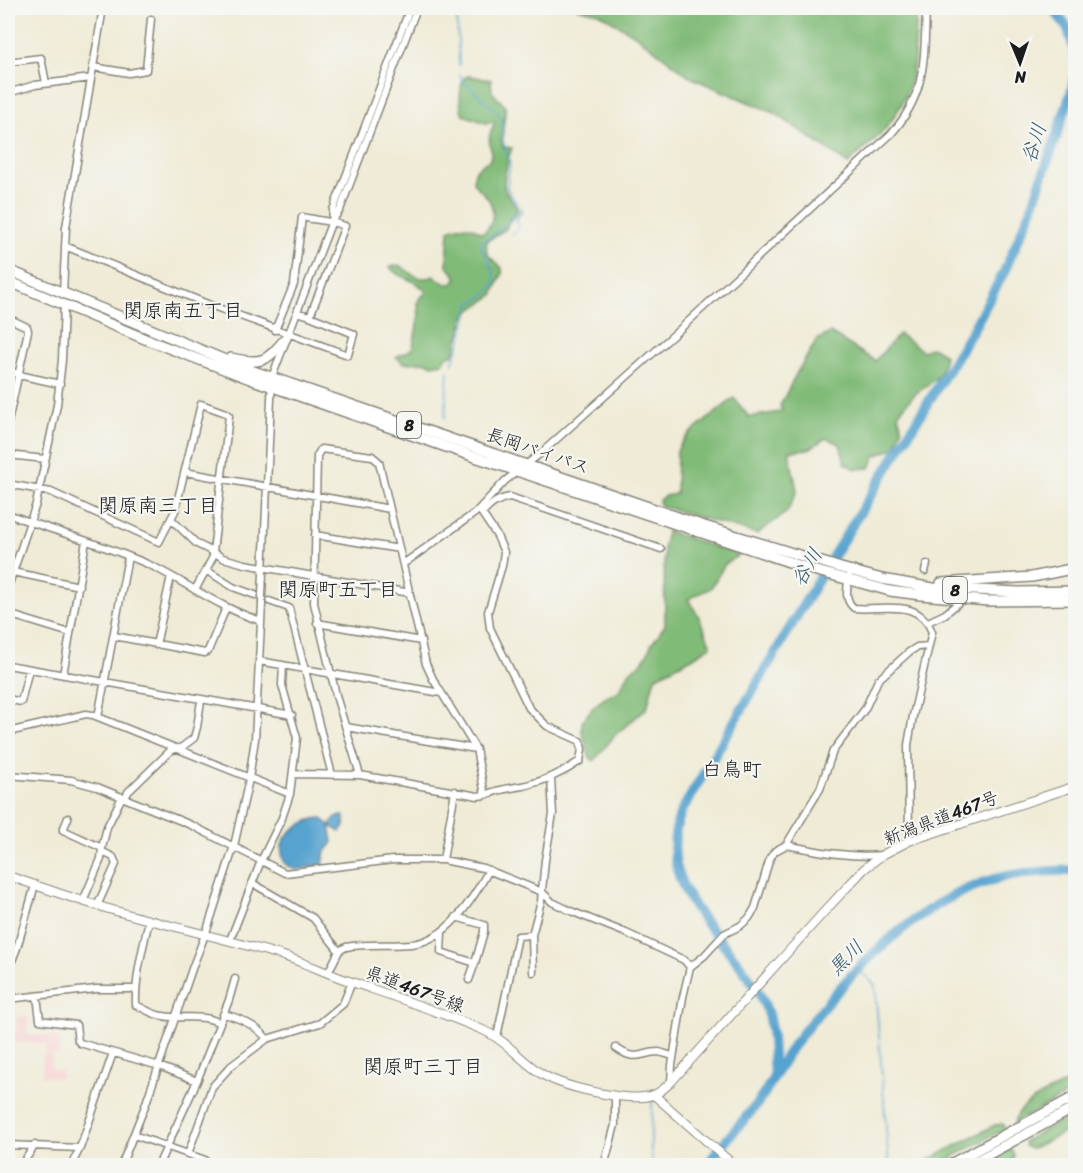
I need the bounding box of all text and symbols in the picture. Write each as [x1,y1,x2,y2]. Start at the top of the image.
north arrow [990,33,1050,93]
text: N [1014,63,1028,92]
water label: 谷川 [1011,119,1057,167]
district label: 関原南五丁目 [123,293,243,328]
road number: 8 [397,412,421,438]
street label: 長岡バイパス [482,418,594,484]
district label: 関原南三丁目 [98,488,218,523]
water label: 谷川 [782,541,832,593]
district label: 関原町五丁目 [278,572,398,607]
road number: 8 [943,577,967,603]
district label: 白鳥町 [702,752,762,787]
street label: 新潟県道467号 [878,781,1004,855]
water label: 黒川 [819,931,873,985]
street label: 県道467号線 [361,956,469,1022]
district label: 関原町三丁目 [363,1049,483,1084]

